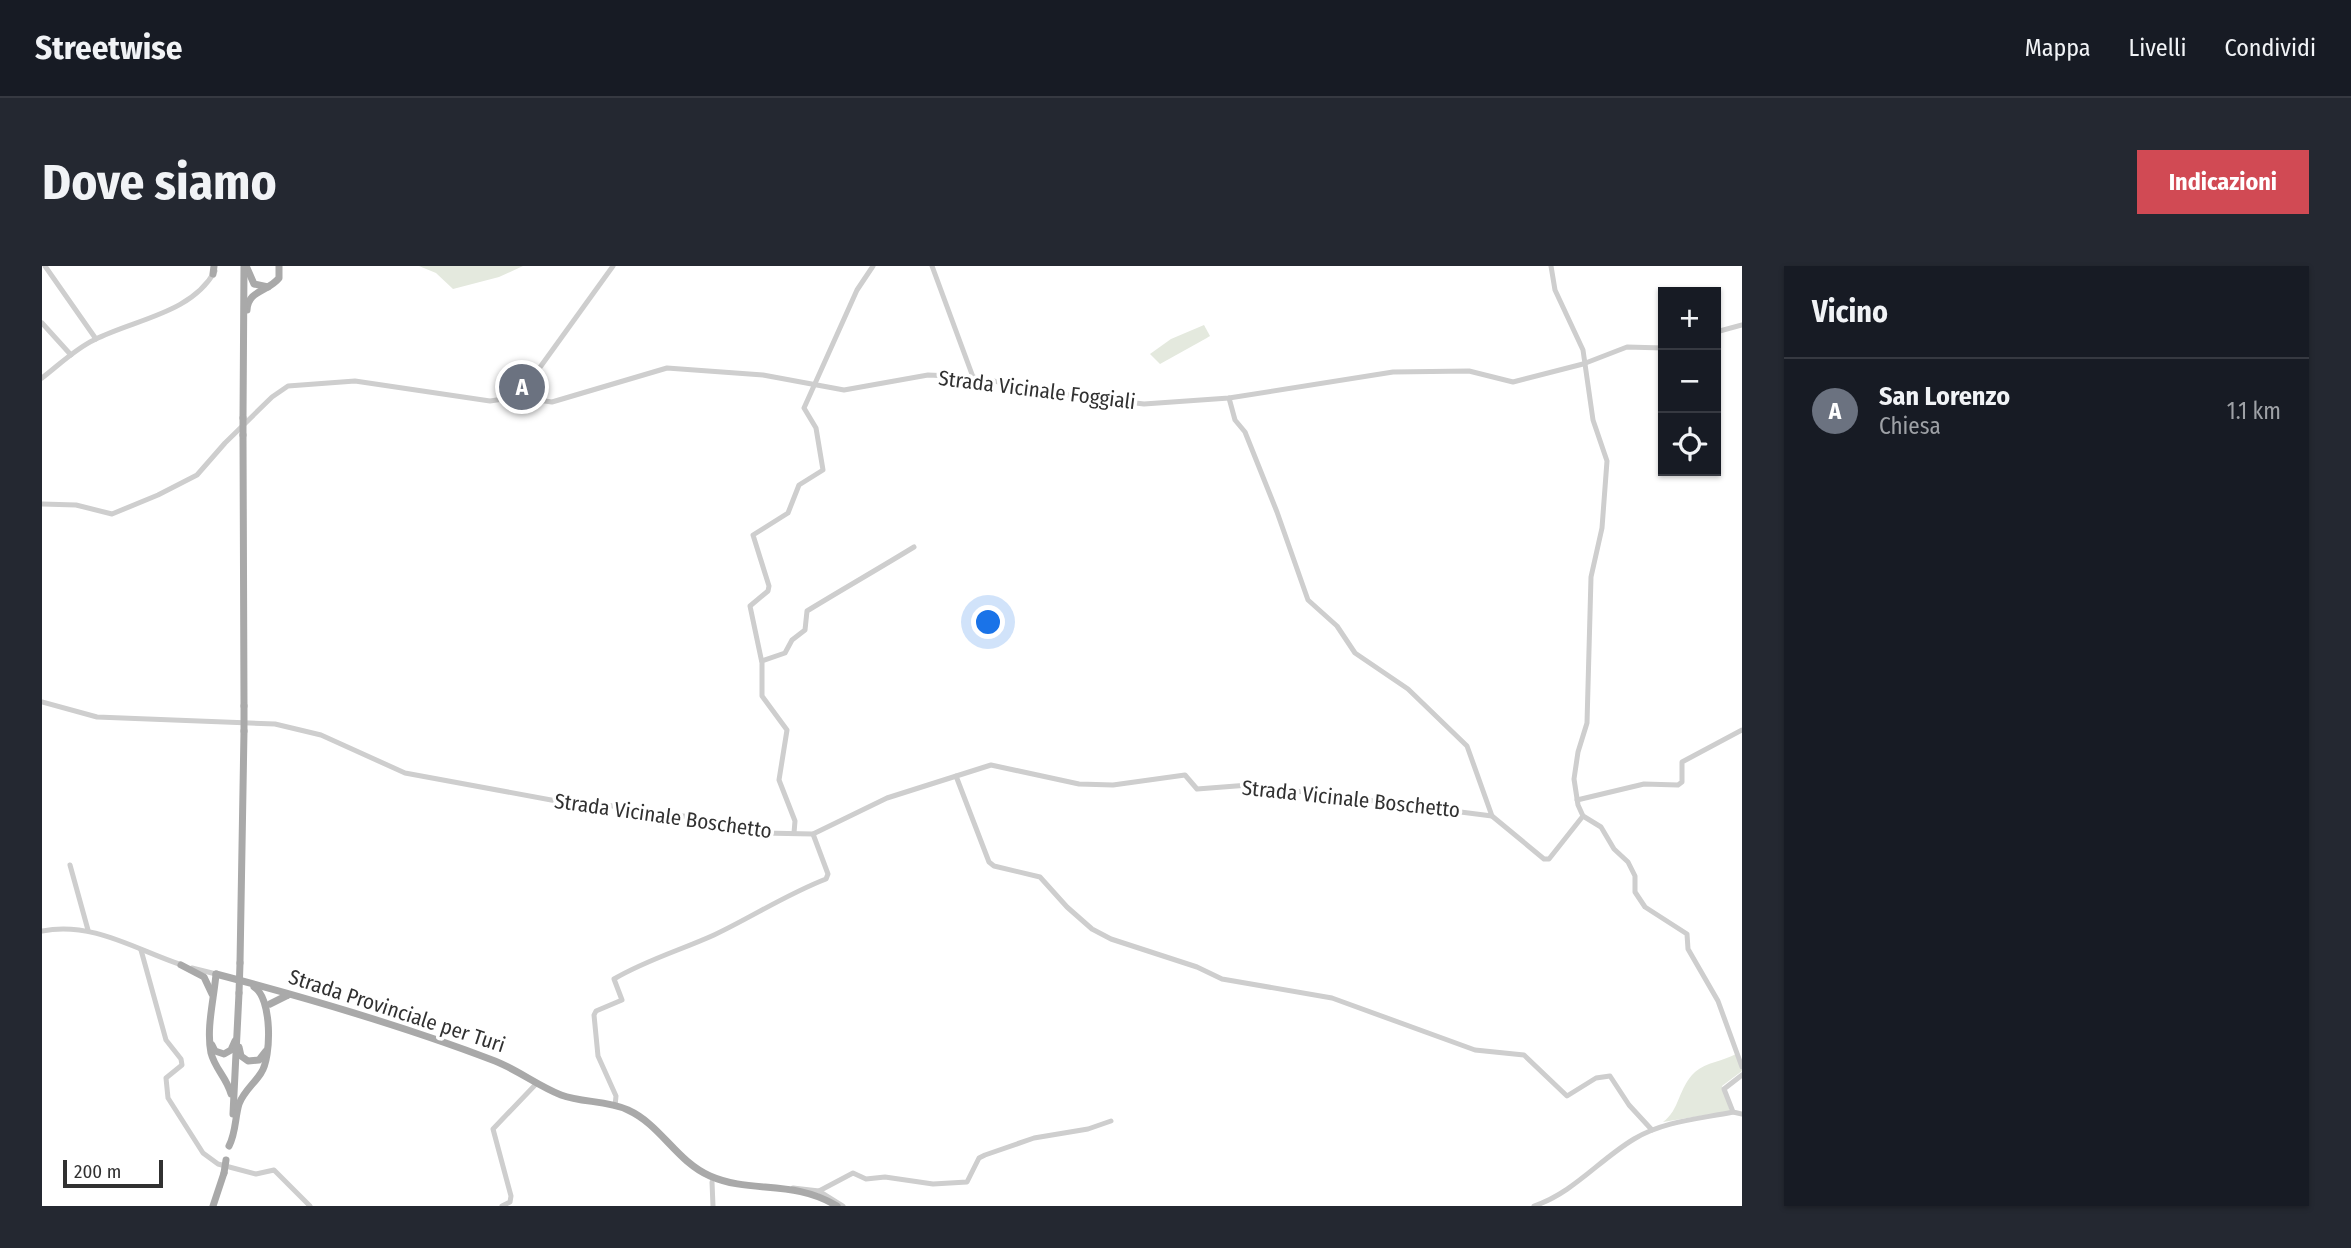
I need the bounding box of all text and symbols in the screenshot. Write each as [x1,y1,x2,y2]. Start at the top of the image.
text: Streetwise [35,28,182,68]
text: Mappa [2025,34,2091,62]
text: Livelli [2129,34,2186,62]
text: Condividi [2224,34,2316,62]
button: Indicazioni [2137,150,2309,214]
text: Dove siamo [42,153,277,212]
map controls [1658,287,1721,476]
button: + [1658,287,1721,350]
text: Vicino [1812,294,1888,330]
button: − [1658,350,1721,413]
pin: A [499,361,545,413]
street label: Strada Vicinale Foggiali [937,365,1137,415]
text: San Lorenzo [1879,381,2010,412]
text: A [1829,397,1841,425]
text: 1.1 km [2227,397,2281,425]
text: Chiesa [1879,412,1941,440]
button: locate [1658,413,1721,476]
your location [971,605,1005,639]
street label: Strada Vicinale Boschetto [1241,775,1461,823]
street label: Strada Vicinale Boschetto [553,788,773,844]
street label: Strada Provinciale per Turi [285,964,509,1058]
scale bar [63,1157,163,1189]
text: 200 m [74,1160,121,1183]

